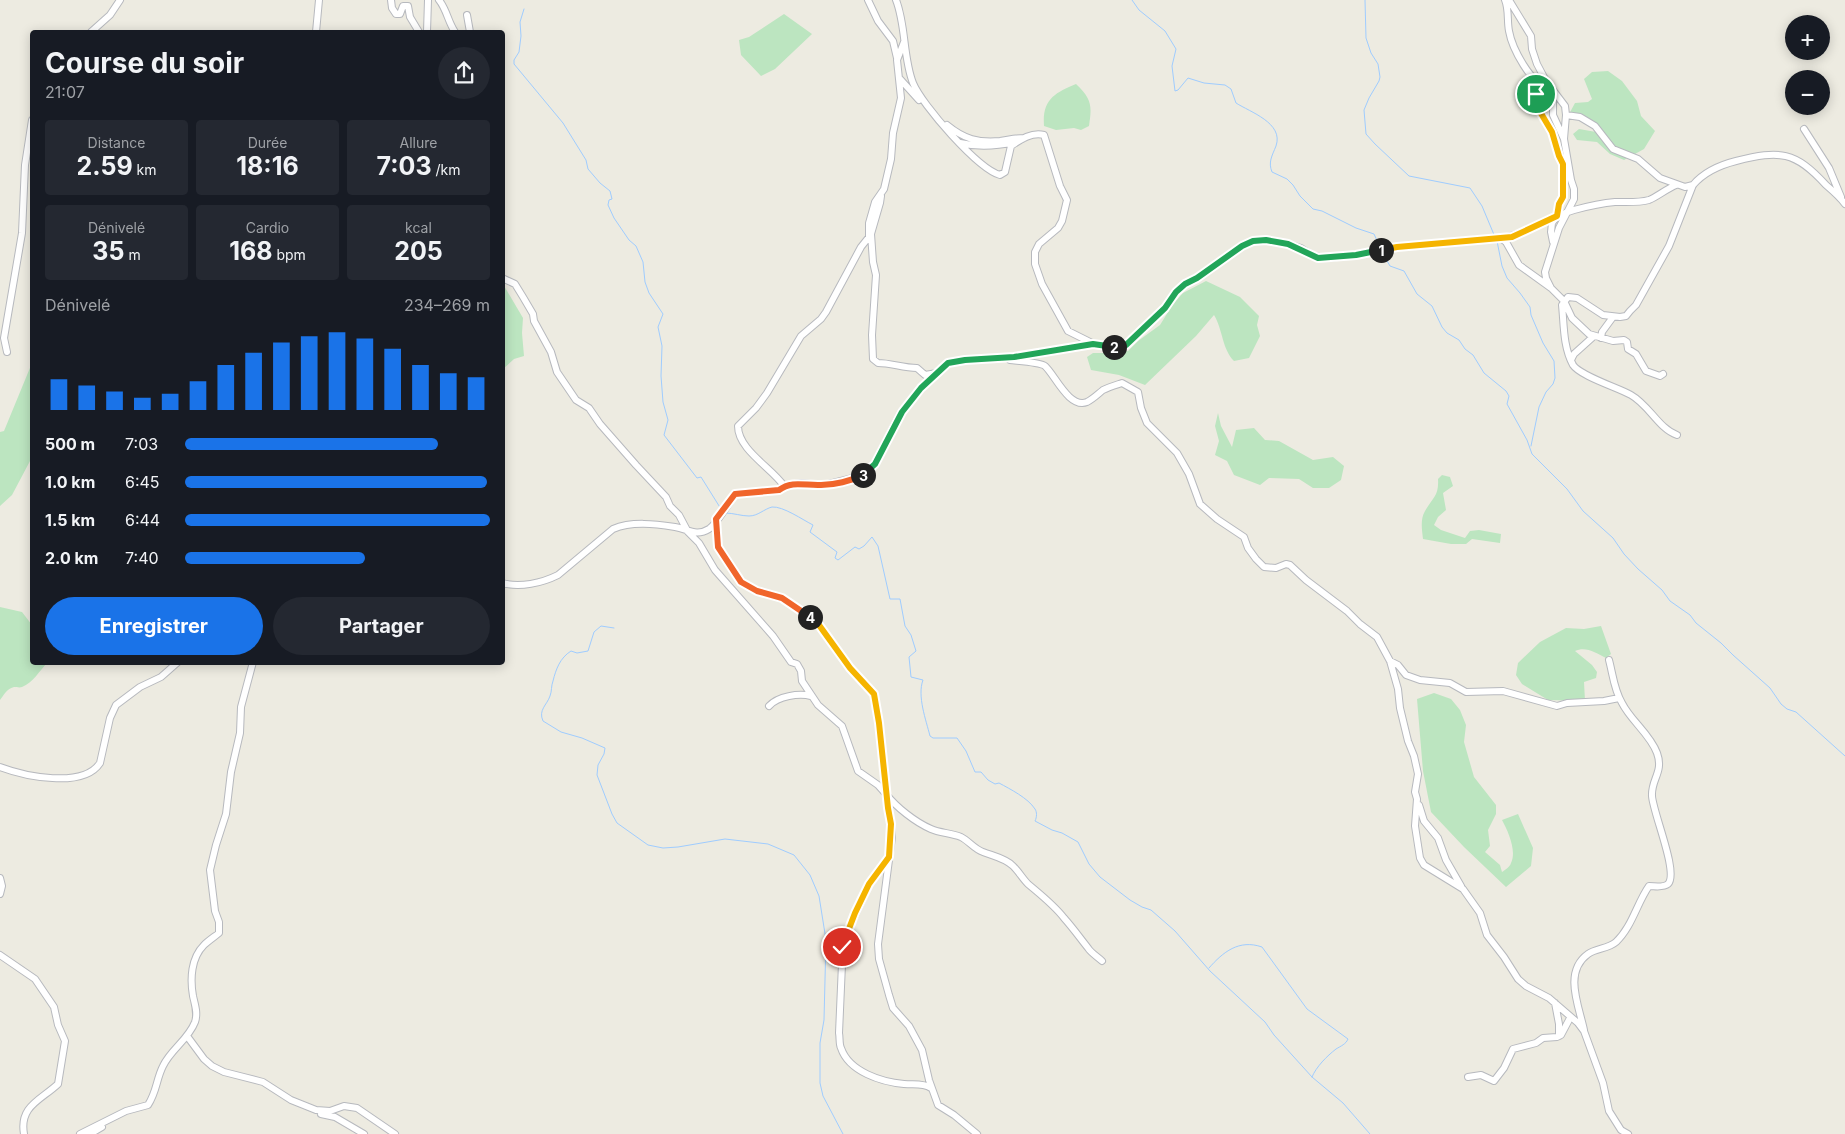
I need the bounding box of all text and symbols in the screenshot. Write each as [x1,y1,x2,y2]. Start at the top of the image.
map controls [1785,15,1830,115]
button: + [1785,15,1830,60]
text: Course du soir [45,46,244,80]
button: share [438,47,490,99]
button: − [1785,70,1830,115]
pin [1515,73,1557,115]
icon: arrive [1522,80,1550,108]
text: 21:07 [45,82,85,102]
text: Distance [88,134,145,151]
text: Durée [248,134,287,151]
text: Allure [400,134,437,151]
text: 2.59 [76,151,133,181]
text: 18:16 [236,151,299,181]
text: 7:03 [377,151,432,181]
text: km [133,161,157,178]
text: /km [432,161,460,178]
text: Dénivelé [88,219,145,236]
text: Cardio [246,219,289,236]
text: kcal [405,219,432,236]
text: 35 [92,236,124,266]
text: 168 [229,236,272,266]
text: 205 [394,236,443,266]
pin: 1 [1368,238,1394,262]
text: 1 [1378,242,1385,259]
text: m [124,246,141,263]
text: bpm [272,246,306,263]
text: Dénivelé [45,295,110,315]
text: 234–269 m [404,295,490,315]
pin: 2 [1102,334,1126,360]
text: 2 [1110,339,1119,356]
text: 500 m [45,434,95,454]
text: 7:03 [125,434,158,454]
pin: 3 [850,462,876,488]
text: 3 [859,467,868,484]
text: 1.0 km [45,472,95,492]
text: 6:45 [125,472,160,492]
text: 1.5 km [45,510,95,530]
text: 6:44 [125,510,160,530]
text: 2.0 km [45,548,98,568]
text: 7:40 [125,548,159,568]
button: Enregistrer [45,597,263,655]
button: Partager [273,597,490,655]
pin: 4 [798,604,822,630]
text: 4 [806,609,815,626]
pin [821,926,863,968]
icon: check [828,933,856,961]

